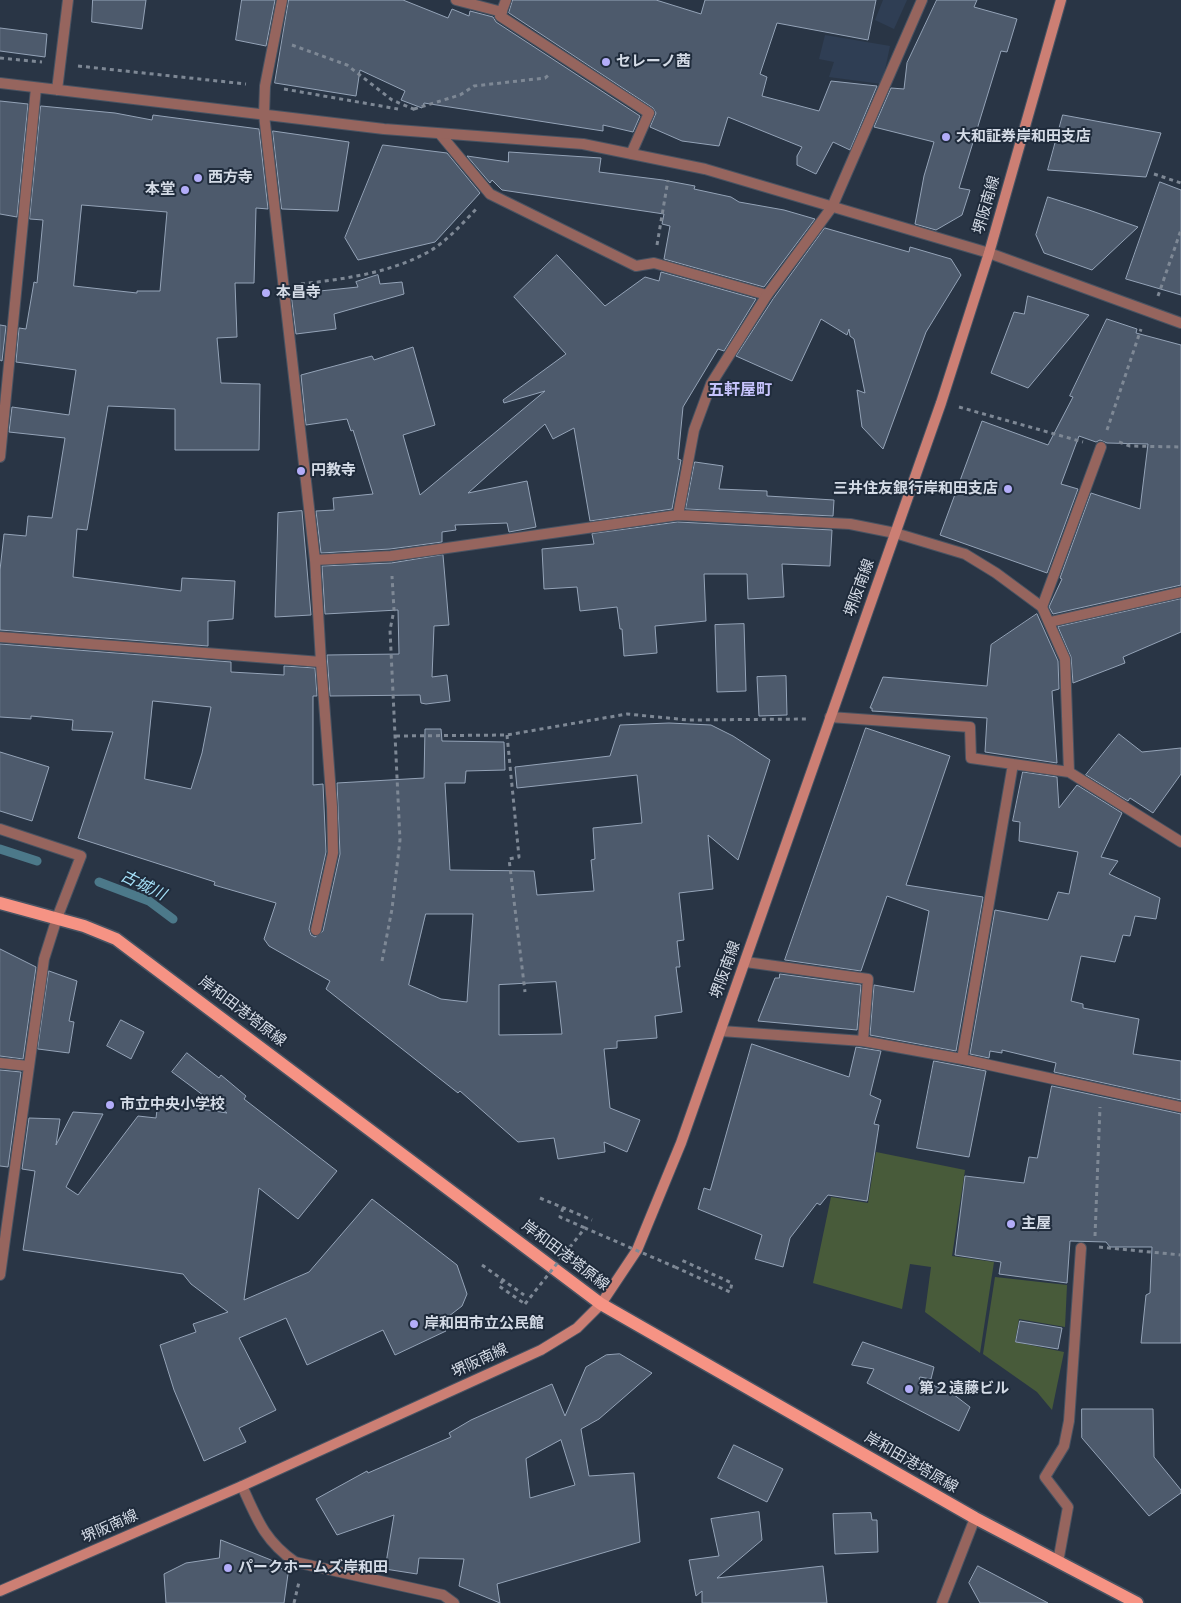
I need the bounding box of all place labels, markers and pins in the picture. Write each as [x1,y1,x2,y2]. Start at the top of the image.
place label: セレーノ茜 [616,53,691,71]
marker: セレーノ茜 [600,56,612,68]
place label: 大和証券岸和田支店 [956,128,1091,146]
marker: 大和証券岸和田支店 [940,131,952,143]
place label: 西方寺 [208,169,253,187]
marker: 西方寺 [192,172,204,184]
place label: 本堂 [145,181,175,199]
marker: 本堂 [179,184,191,196]
place label: 本昌寺 [276,284,321,302]
marker: 本昌寺 [260,287,272,299]
place label: 円教寺 [311,462,356,480]
marker: 円教寺 [295,465,307,477]
place label: 三井住友銀行岸和田支店 [833,480,998,498]
marker: 三井住友銀行岸和田支店 [1002,483,1014,495]
place label: 市立中央小学校 [120,1096,225,1114]
marker: 市立中央小学校 [104,1099,116,1111]
place label: 主屋 [1021,1215,1051,1233]
marker: 主屋 [1005,1218,1017,1230]
place label: 岸和田市立公民館 [424,1315,544,1333]
marker: 岸和田市立公民館 [408,1318,420,1330]
place label: 第２遠藤ビル [919,1380,1009,1398]
marker: 第２遠藤ビル [903,1383,915,1395]
place label: パークホームズ岸和田 [238,1559,388,1577]
marker: パークホームズ岸和田 [222,1562,234,1574]

